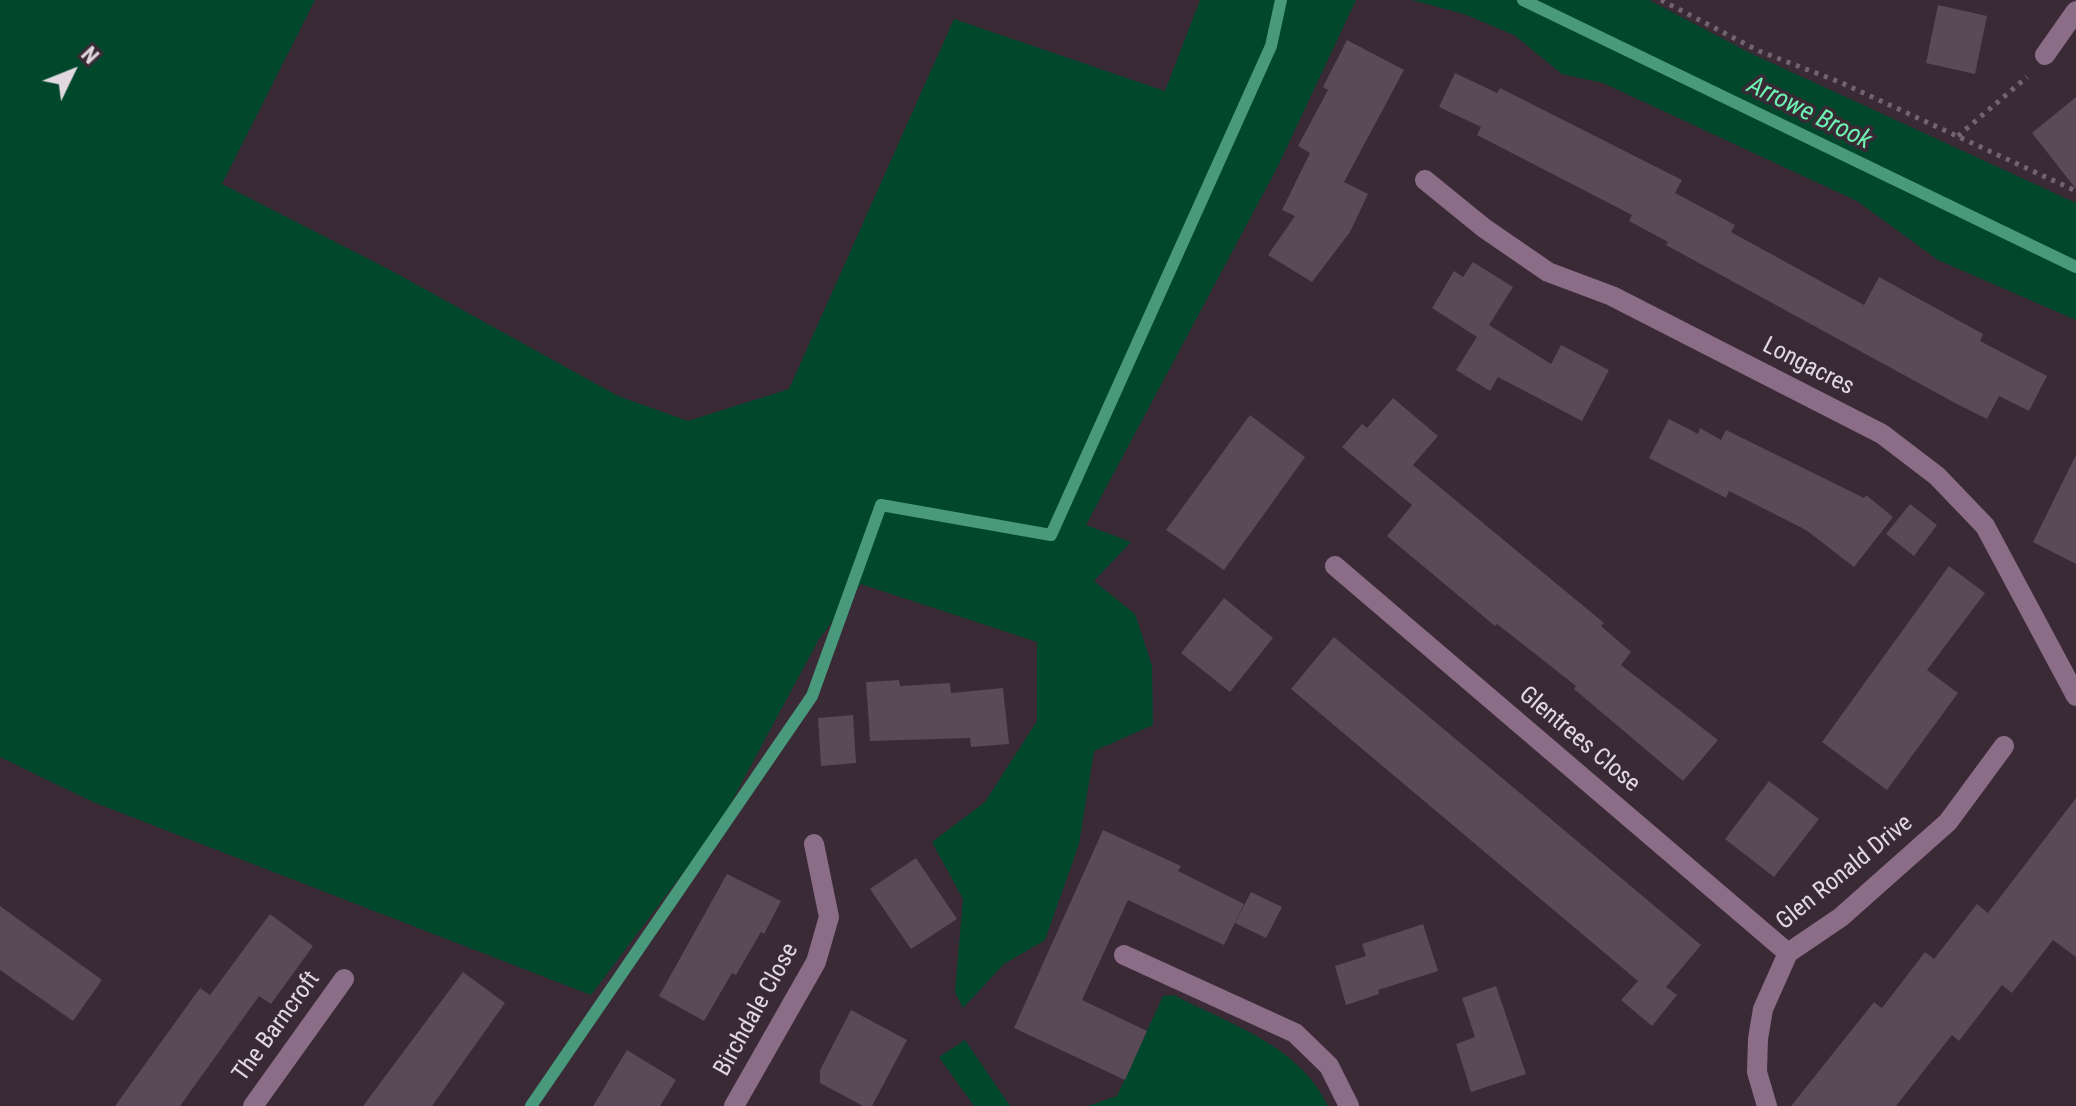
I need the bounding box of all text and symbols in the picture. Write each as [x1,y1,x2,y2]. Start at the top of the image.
north arrow [32,32,112,112]
text: N [76,42,104,69]
water label: Arrowe Brook [1742,71,1876,157]
street label: Longacres [1757,332,1859,402]
street label: Glentrees Close [1513,681,1645,799]
street label: Glen Ronald Drive [1771,809,1919,937]
street label: Birchdale Close [709,939,805,1081]
street label: The Barncroft [227,966,327,1088]

